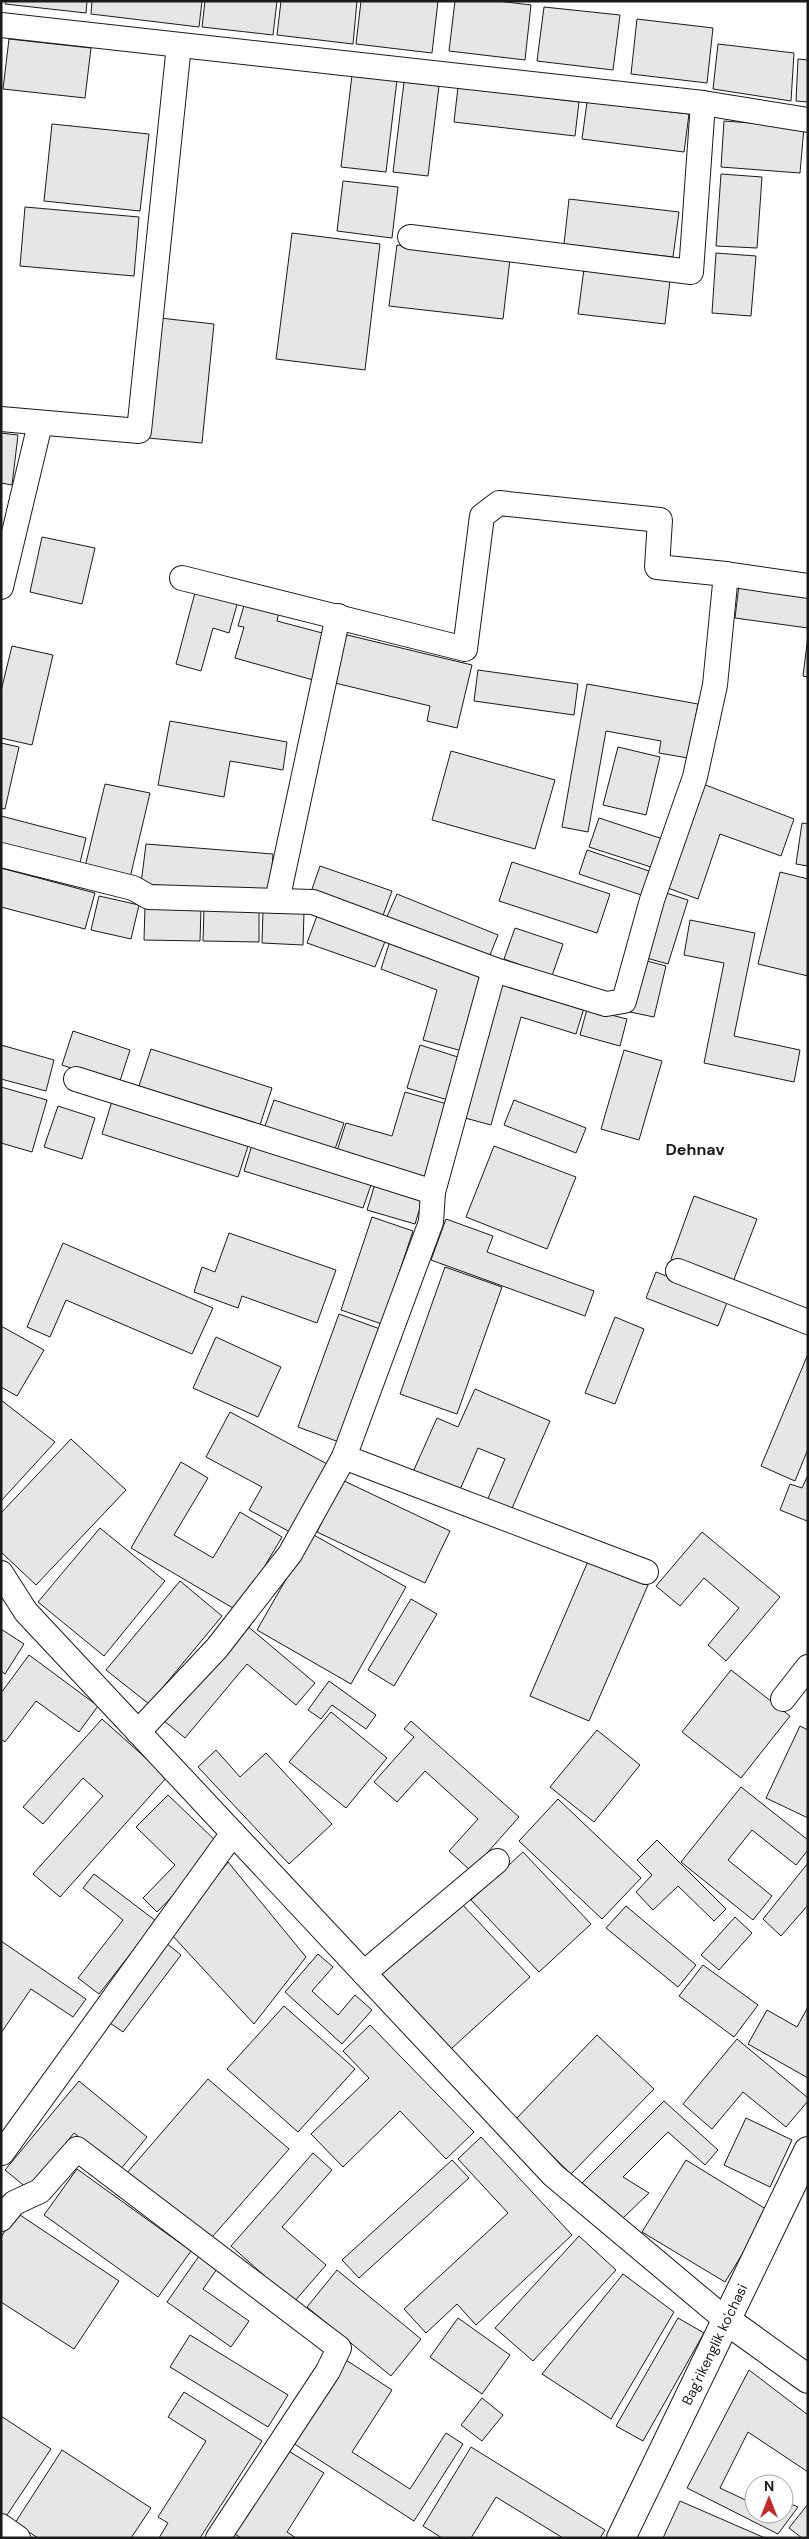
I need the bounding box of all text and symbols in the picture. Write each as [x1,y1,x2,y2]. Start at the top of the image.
district label: Dehnav [666,1139,724,1160]
street label: Bag'rikenglik ko'chasi [678,2281,751,2408]
north arrow [744,2474,794,2524]
text: N [764,2477,774,2495]

